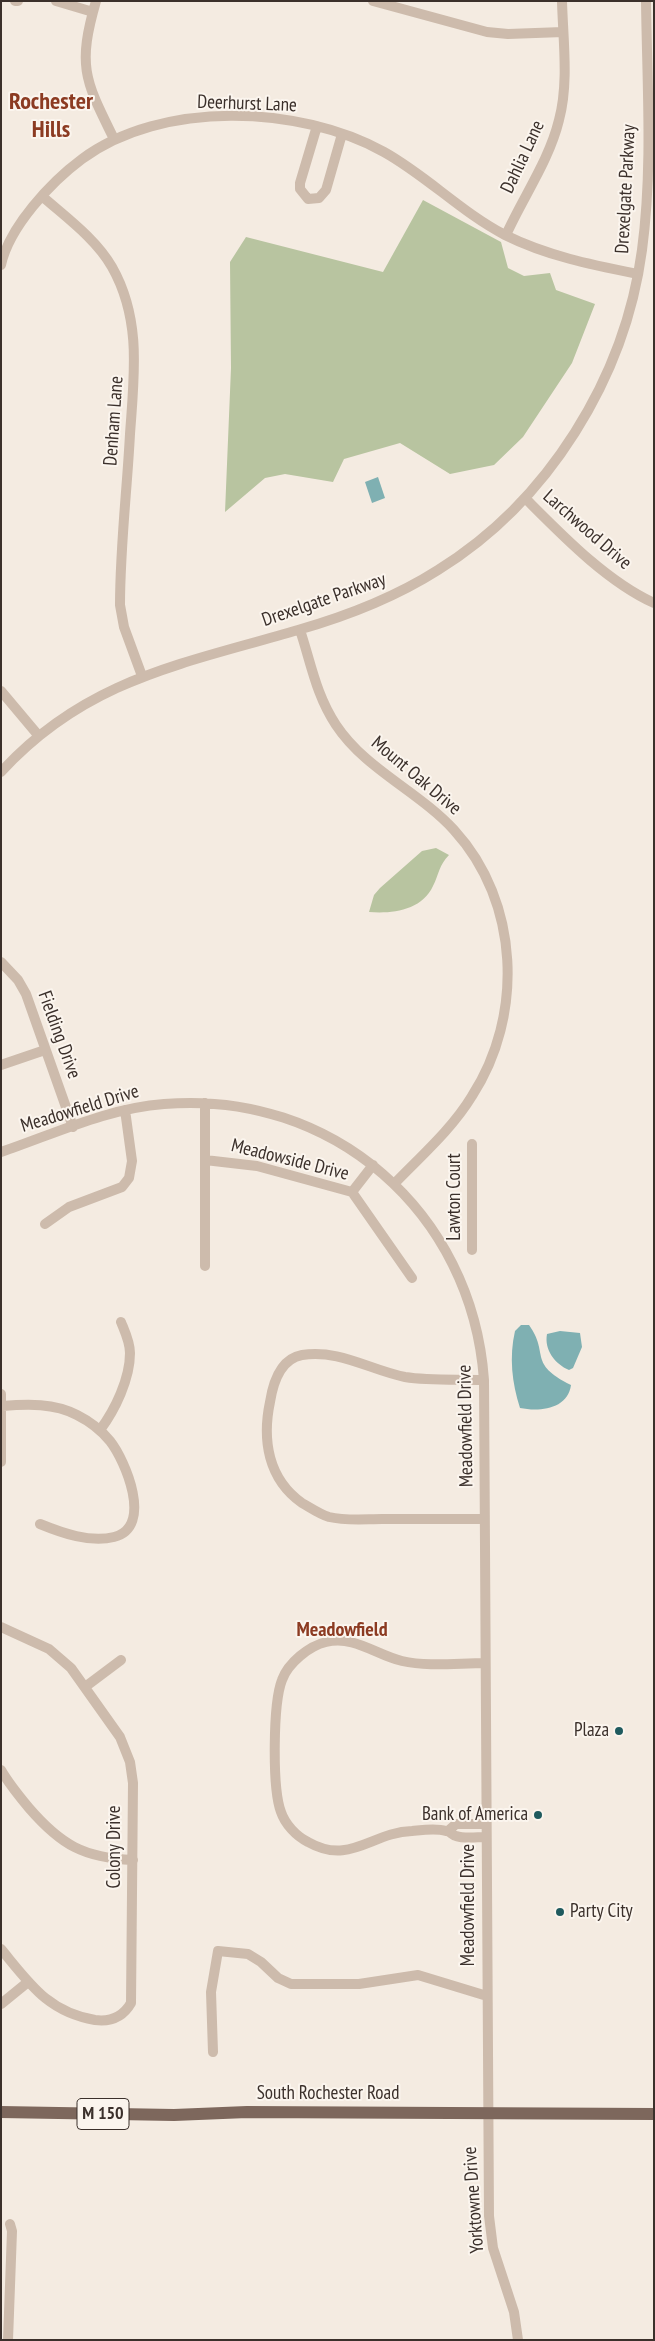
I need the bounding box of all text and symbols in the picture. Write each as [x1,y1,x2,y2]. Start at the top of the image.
district label: Rochester Hills [9,88,93,144]
street label: Deerhurst Lane [197,91,297,117]
street label: Dahlia Lane [496,117,550,197]
street label: Drexelgate Parkway [611,124,641,254]
street label: Denham Lane [99,375,129,467]
street label: Larchwood Drive [538,485,636,575]
street label: Drexelgate Parkway [259,568,389,632]
street label: Mount Oak Drive [366,732,466,820]
street label: Fielding Drive [33,988,85,1082]
street label: Meadowfield Drive [18,1080,142,1138]
street label: Meadowside Drive [229,1134,351,1186]
street label: Lawton Court [444,1153,466,1241]
street label: Meadowfield Drive [454,1365,478,1487]
district label: Meadowfield [296,1618,388,1642]
place label: Plaza [574,1720,609,1742]
marker: Plaza [613,1725,625,1737]
place label: Bank of America [422,1804,528,1826]
street label: Colony Drive [104,1805,126,1889]
marker: Bank of America [532,1809,544,1821]
street label: Meadowfield Drive [458,1844,480,1966]
place label: Party City [570,1901,633,1923]
marker: Party City [554,1906,566,1918]
street label: South Rochester Road [257,2083,399,2105]
road number: M 150 [77,2098,129,2130]
street label: Yorktowne Drive [459,2146,489,2254]

